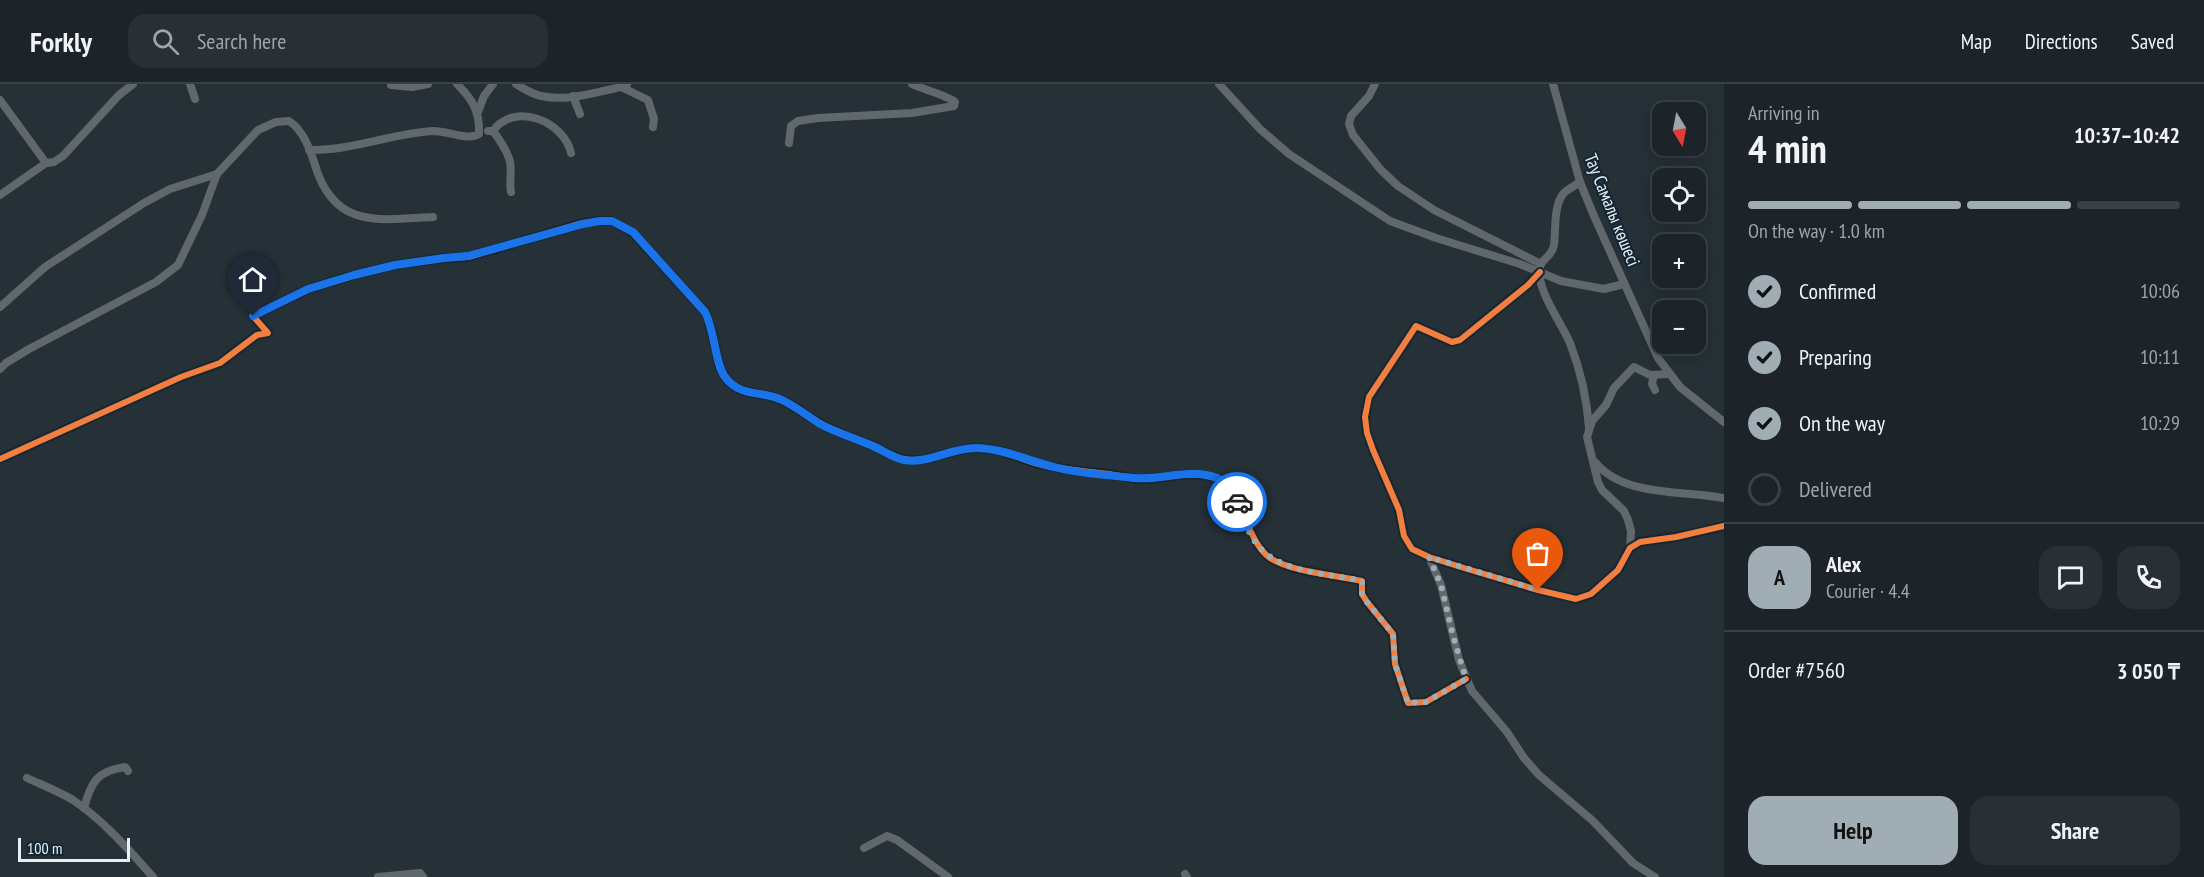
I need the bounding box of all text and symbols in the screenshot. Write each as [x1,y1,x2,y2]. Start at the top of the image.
search box [128,14,548,68]
text: Forkly [30,23,92,60]
icon: search [149,25,182,58]
text: Search here [197,27,286,55]
text: Map [1961,28,1992,55]
text: Directions [2025,28,2098,55]
text: Saved [2131,28,2174,55]
text: Arriving in [1748,100,1820,126]
north arrow [1652,102,1706,156]
map controls [1652,102,1706,354]
text: 10:37–10:42 [2074,121,2180,149]
text: 4 min [1748,123,1827,174]
street label: Тау Самалы көшесі [1579,150,1646,269]
button: locate [1652,168,1706,222]
text: On the way · 1.0 km [1748,218,1885,244]
button: + [1652,234,1706,288]
pin [227,254,278,316]
icon: home [236,263,269,296]
icon: check [1748,275,1781,308]
text: Confirmed [1799,277,1876,305]
text: 10:06 [2140,278,2180,304]
button: − [1652,300,1706,354]
icon: check [1748,341,1781,374]
text: Preparing [1799,343,1872,371]
text: 10:11 [2140,344,2180,370]
icon: check [1748,407,1781,440]
text: On the way [1799,409,1885,437]
text: 10:29 [2140,410,2180,436]
courier [1207,472,1267,532]
text: Delivered [1799,475,1872,503]
icon: car [1221,486,1254,519]
pin [1512,528,1563,590]
icon: bag [1521,537,1554,570]
button: chat [2039,546,2102,609]
button: phone [2117,546,2180,609]
text: Alex [1826,550,1861,578]
text: A [1774,563,1785,591]
text: Courier · 4.4 [1826,578,1910,604]
text: Order #7560 [1748,656,1845,684]
text: 3 050 ₸ [2117,657,2180,685]
button: Help [1748,796,1958,865]
button: Share [1970,796,2180,865]
scale bar [18,835,130,862]
text: 100 m [27,838,62,858]

